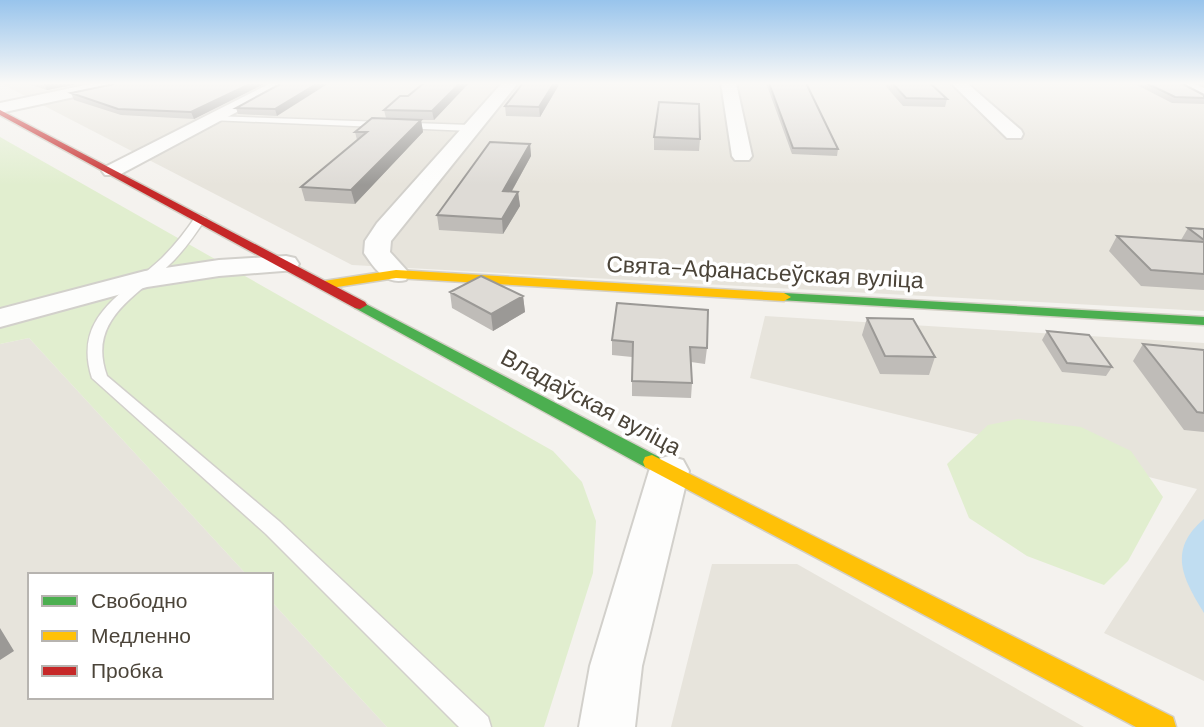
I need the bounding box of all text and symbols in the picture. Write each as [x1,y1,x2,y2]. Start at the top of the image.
street label: Свята-Афанасьеўская вуліца [606,249,925,295]
street label: Владаўская вуліца [496,342,686,462]
legend [28,573,273,699]
text: Свободно [91,587,188,615]
text: Медленно [91,622,191,650]
text: Пробка [91,657,163,685]

